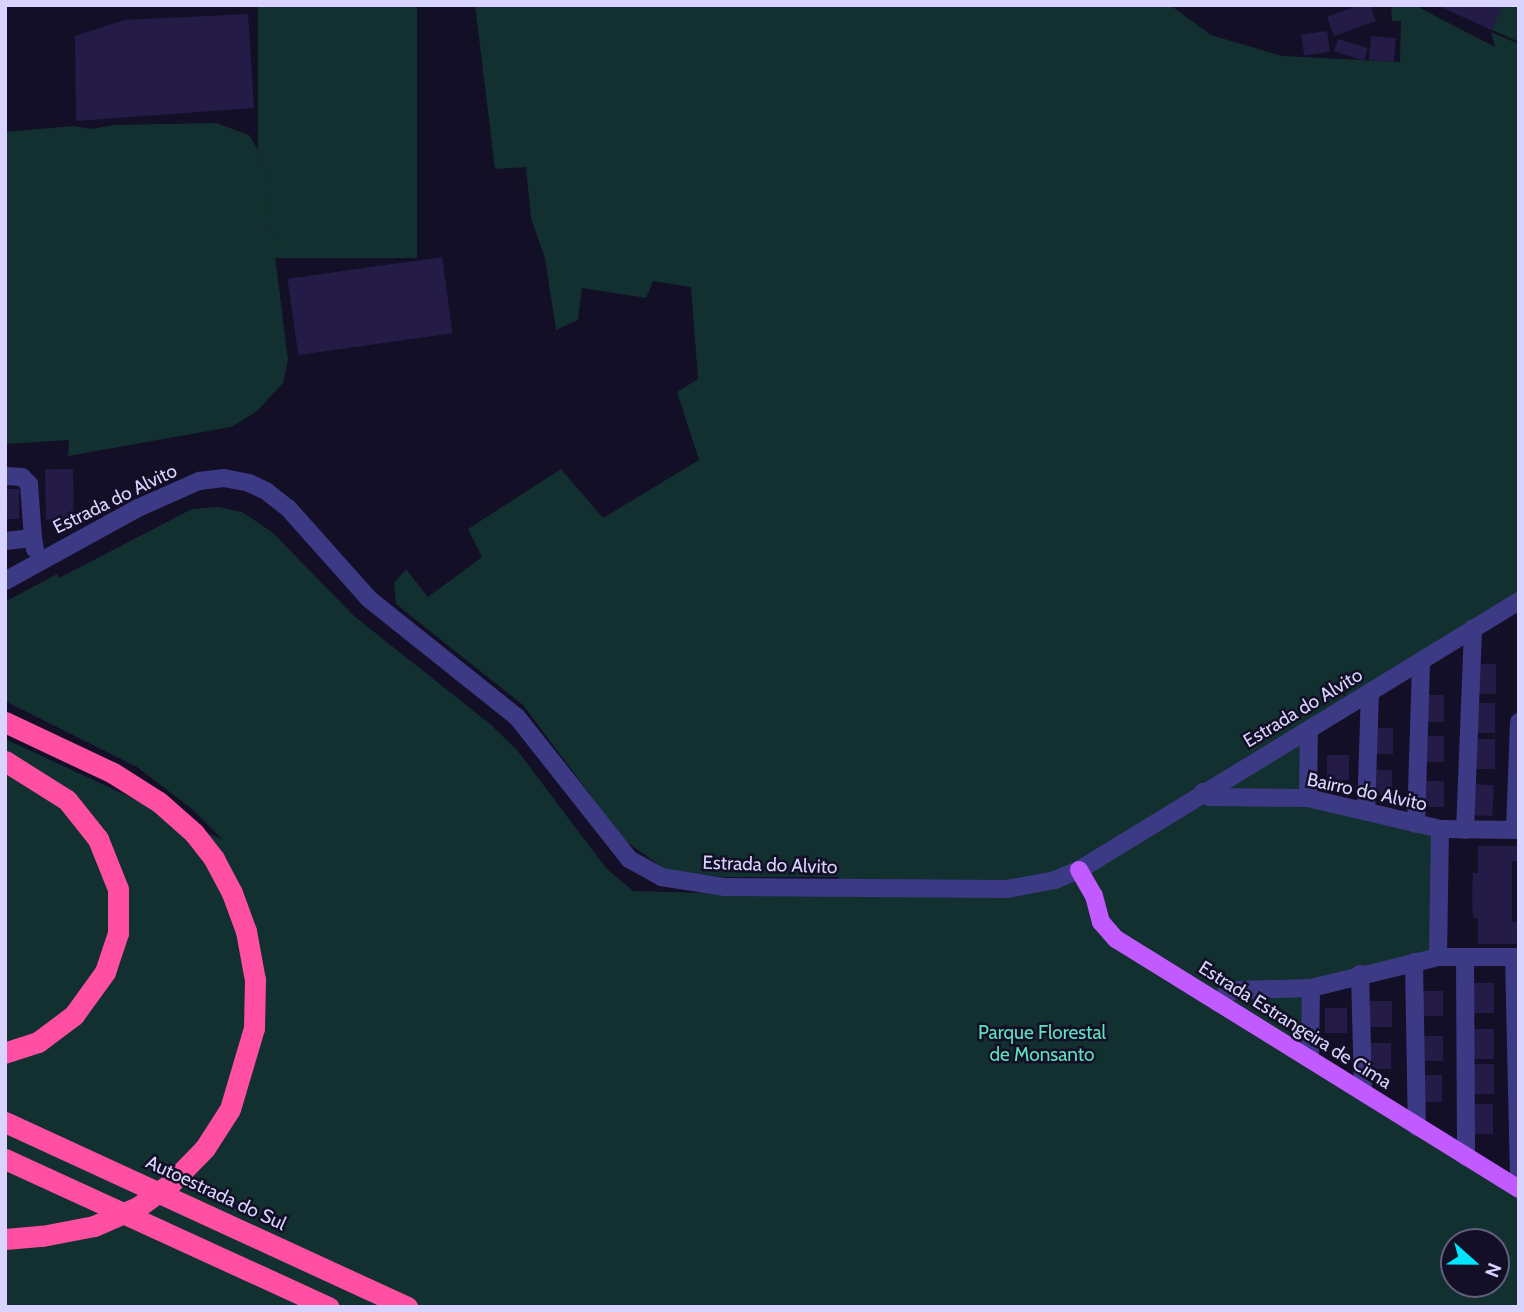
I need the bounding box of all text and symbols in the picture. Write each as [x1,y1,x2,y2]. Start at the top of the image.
street label: Estrada do Alvito [49,459,181,539]
street label: Estrada do Alvito [1239,663,1367,753]
street label: Bairro do Alvito [1305,768,1429,816]
street label: Estrada do Alvito [702,851,838,879]
street label: Estrada Estrangeira de Cima [1194,956,1396,1094]
park label: Parque Florestal de Monsanto [978,1022,1106,1066]
street label: Autoestrada do Sul [142,1151,290,1235]
north arrow [1440,1228,1510,1298]
text: N [1480,1260,1506,1280]

